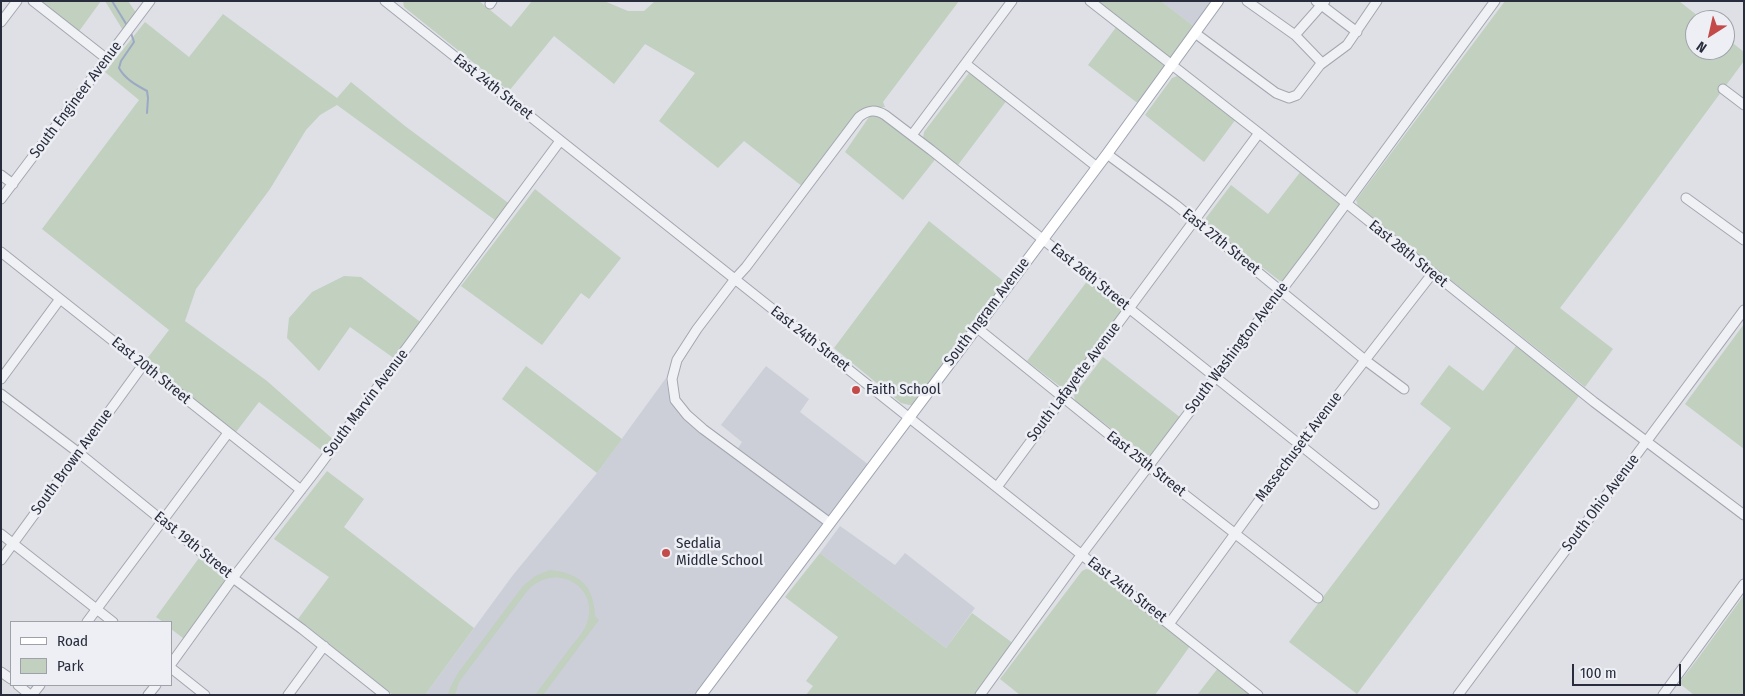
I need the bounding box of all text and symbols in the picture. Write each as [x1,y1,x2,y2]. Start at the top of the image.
north arrow [1685,10,1735,60]
street label: South Engineer Avenue [26,38,126,162]
text: N [1693,38,1710,56]
street label: East 24th Street [450,50,536,124]
street label: East 27th Street [1179,205,1263,279]
street label: East 28th Street [1365,217,1451,291]
street label: East 26th Street [1047,240,1133,314]
street label: South Ingram Avenue [940,254,1034,370]
street label: South Washington Avenue [1182,279,1292,417]
street label: East 24th Street [767,302,853,376]
street label: South Lafayette Avenue [1023,319,1125,445]
street label: East 20th Street [108,334,194,408]
street label: South Marvin Avenue [320,346,412,460]
place label: Faith School [866,381,941,399]
marker: Faith School [850,384,862,396]
street label: Massechusett Avenue [1252,389,1346,505]
street label: South Brown Avenue [27,405,117,519]
street label: East 25th Street [1103,427,1189,501]
street label: South Ohio Avenue [1559,451,1643,555]
street label: East 19th Street [150,508,236,582]
place label: Sedalia Middle School [676,535,763,570]
marker: Sedalia Middle School [660,547,672,559]
street label: East 24th Street [1084,553,1170,627]
legend [10,621,172,686]
text: Road [57,632,88,650]
scale bar [1575,654,1684,686]
text: Park [57,657,84,675]
text: 100 m [1580,664,1617,682]

